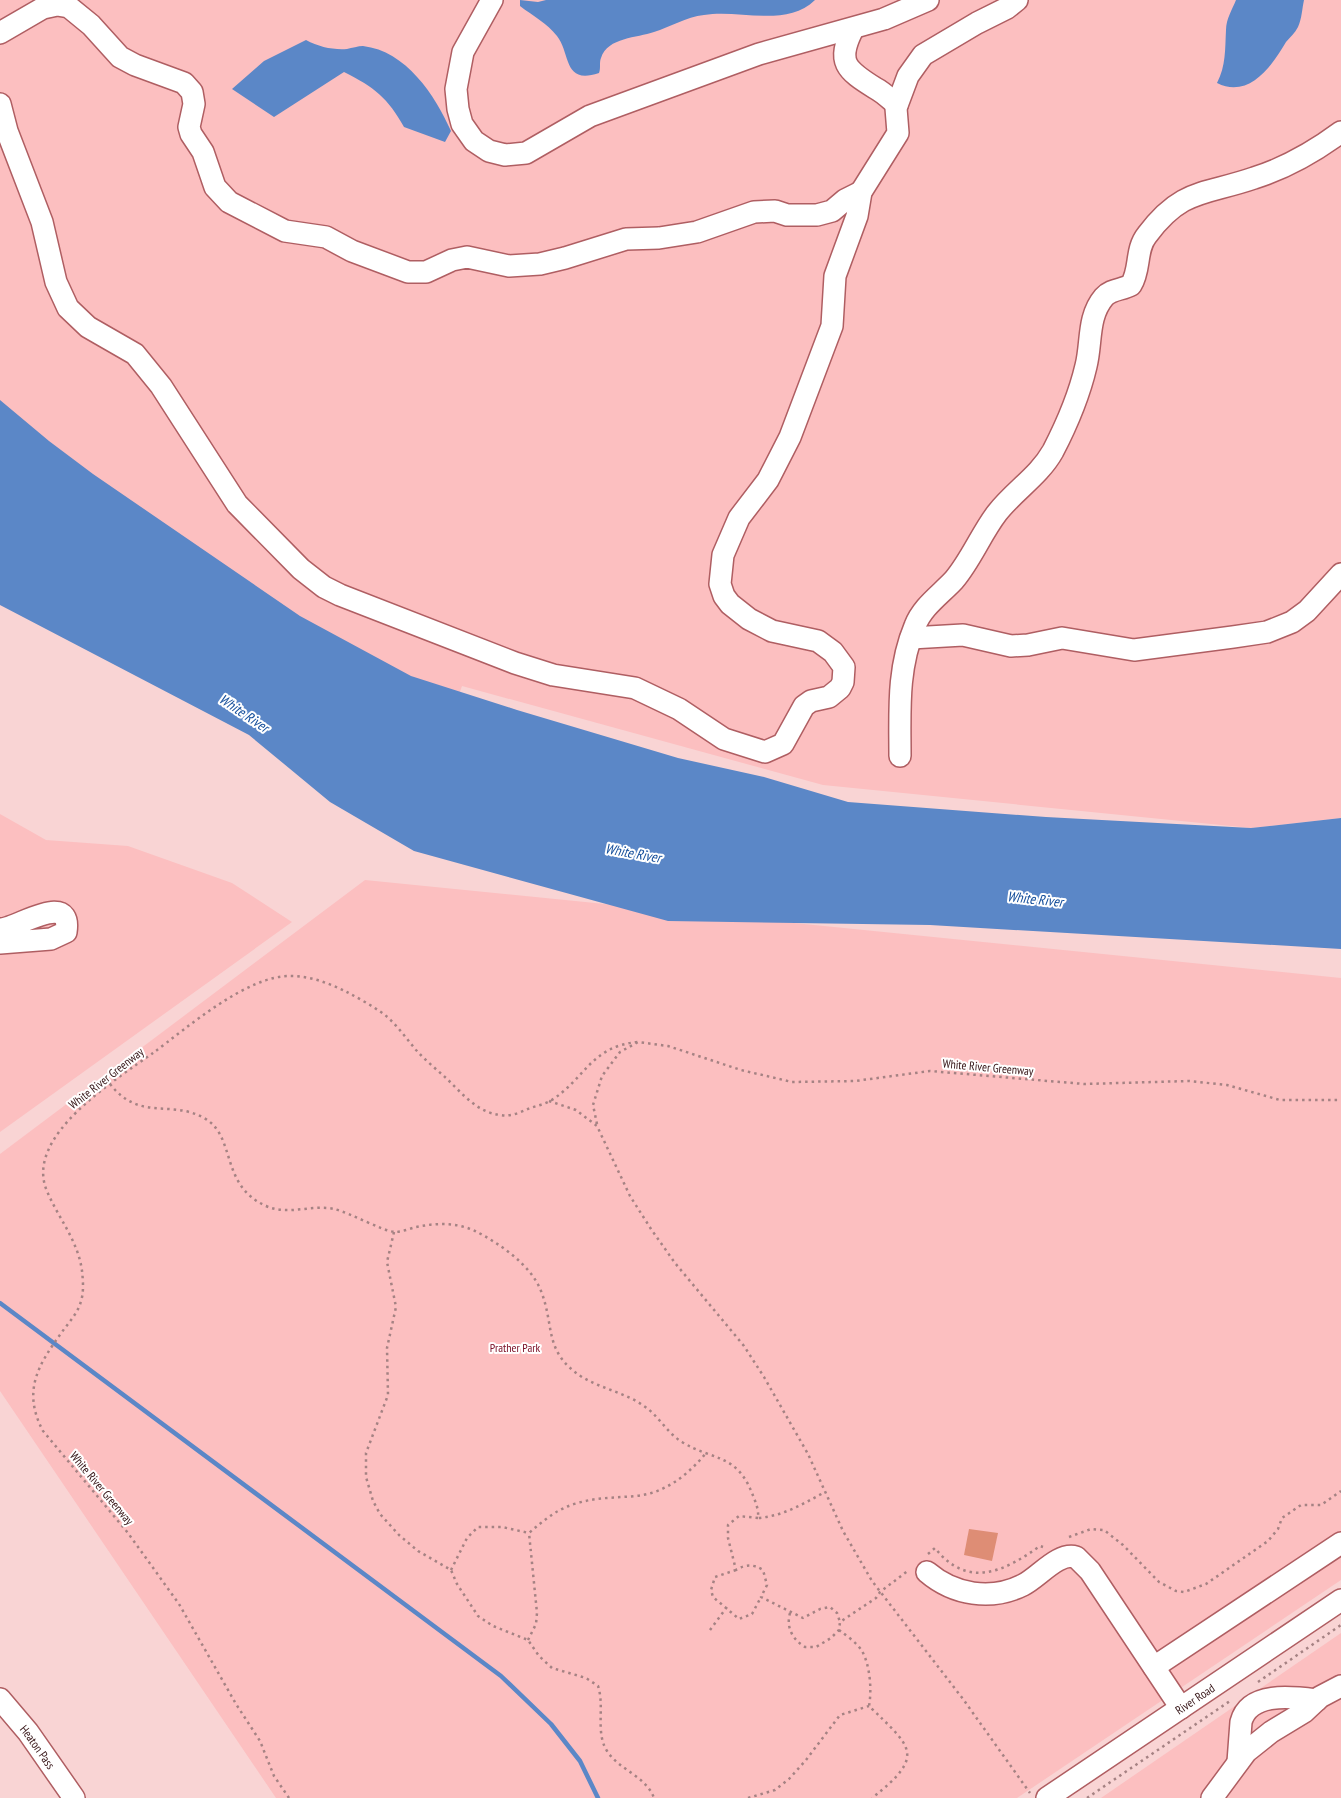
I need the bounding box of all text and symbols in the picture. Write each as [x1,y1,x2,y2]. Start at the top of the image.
water label: White River [216,690,274,737]
water label: White River [604,839,664,867]
water label: White River [1006,887,1066,911]
street label: White River Greenway [65,1044,147,1112]
street label: White River Greenway [942,1056,1035,1078]
park label: Prather Park [490,1340,541,1355]
street label: White River Greenway [67,1448,137,1528]
street label: River Road [1172,1680,1217,1717]
street label: Heaton Pass [17,1721,59,1772]

